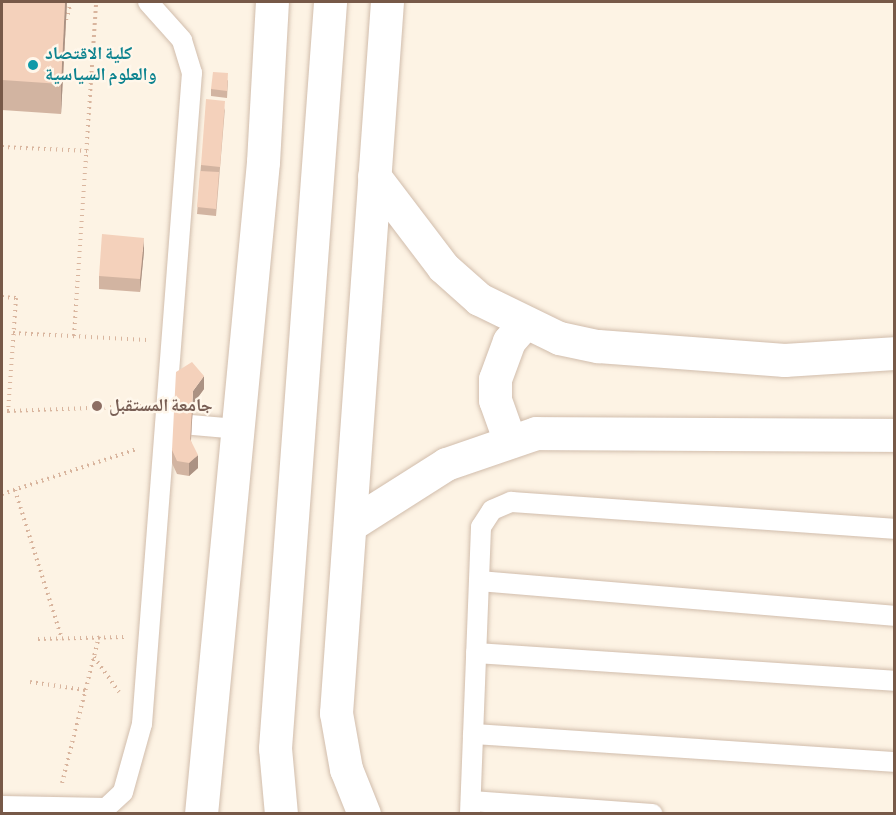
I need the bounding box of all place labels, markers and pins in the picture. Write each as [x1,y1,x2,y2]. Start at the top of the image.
place label: كلية الاقتصاد والعلوم السياسية [45,44,157,86]
marker: كلية الاقتصاد والعلوم السياسية [26,58,40,72]
place label: جامعة المستقبل [109,395,213,417]
marker: جامعة المستقبل [90,399,104,413]

